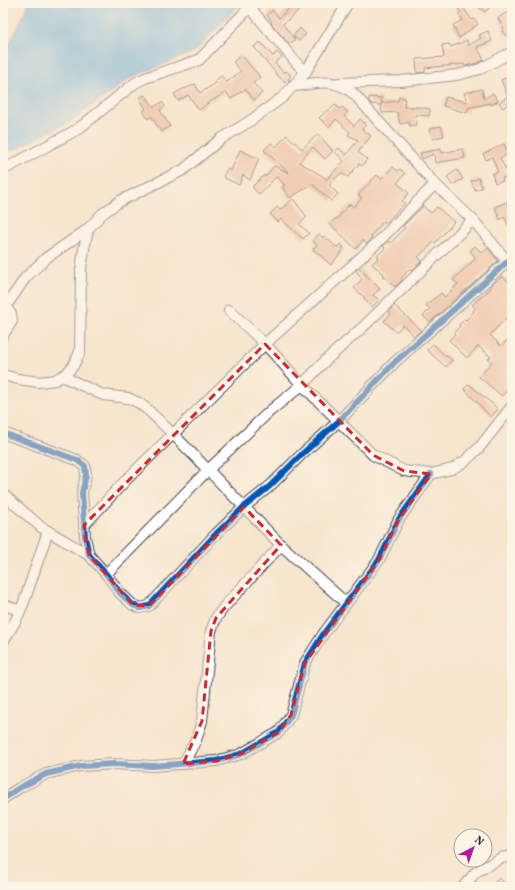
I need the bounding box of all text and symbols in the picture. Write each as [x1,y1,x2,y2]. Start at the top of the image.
north arrow [453,828,493,868]
text: N [471,833,487,850]

